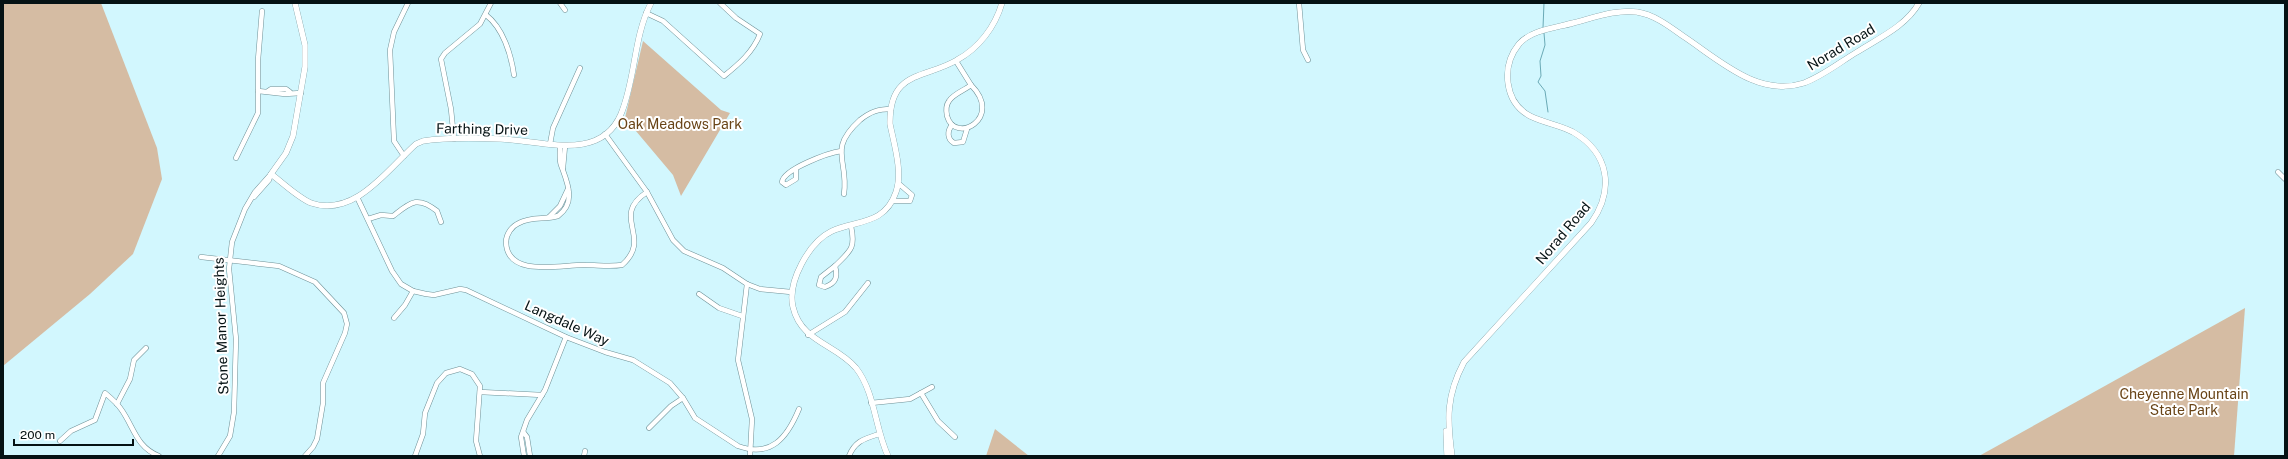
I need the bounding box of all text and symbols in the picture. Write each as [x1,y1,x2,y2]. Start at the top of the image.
street label: Norad Road [1804,21,1878,73]
park label: Oak Meadows Park [618,116,742,132]
street label: Farthing Drive [436,120,528,138]
street label: Norad Road [1532,199,1594,267]
street label: Stone Manor Heights [211,257,231,395]
street label: Langdale Way [522,297,612,349]
park label: Cheyenne Mountain State Park [2119,386,2249,418]
scale bar [14,421,133,447]
text: 200 m [20,428,55,442]

